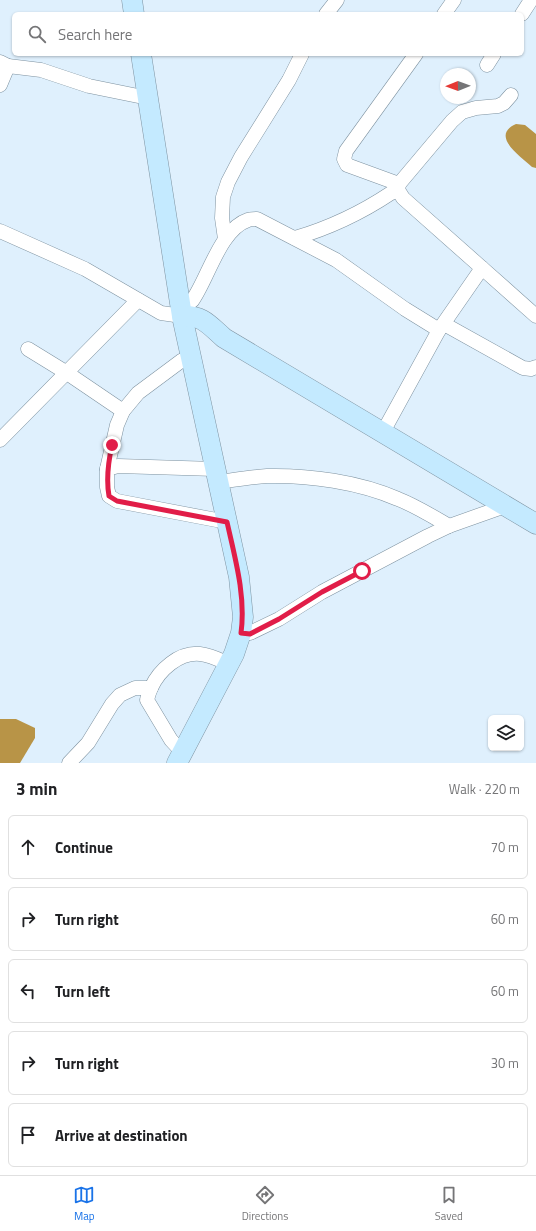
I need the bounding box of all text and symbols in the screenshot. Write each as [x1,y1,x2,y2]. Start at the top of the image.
search box [12,12,524,56]
icon: search [26,23,48,45]
text: Search here [58,23,132,46]
north arrow [440,68,476,104]
route end [103,436,121,454]
route start [353,562,371,580]
map controls [488,715,524,751]
button: layers [488,715,524,751]
text: 3 min [16,776,57,802]
text: Walk · 220 m [449,779,520,799]
icon: ahead [17,836,39,858]
text: Continue [55,836,113,859]
text: 70 m [491,837,519,857]
icon: right [17,908,39,930]
text: Turn right [55,908,119,931]
text: 60 m [491,909,519,929]
icon: left [17,980,39,1002]
text: Turn left [55,980,110,1003]
text: 60 m [491,981,519,1001]
icon: right [17,1052,39,1074]
text: Turn right [55,1052,119,1075]
text: 30 m [491,1053,519,1073]
icon: arrive [17,1124,39,1146]
text: Arrive at destination [55,1124,188,1147]
tab: Map [73,1184,95,1224]
tab: Directions [242,1184,288,1224]
tab: Saved [435,1184,463,1224]

